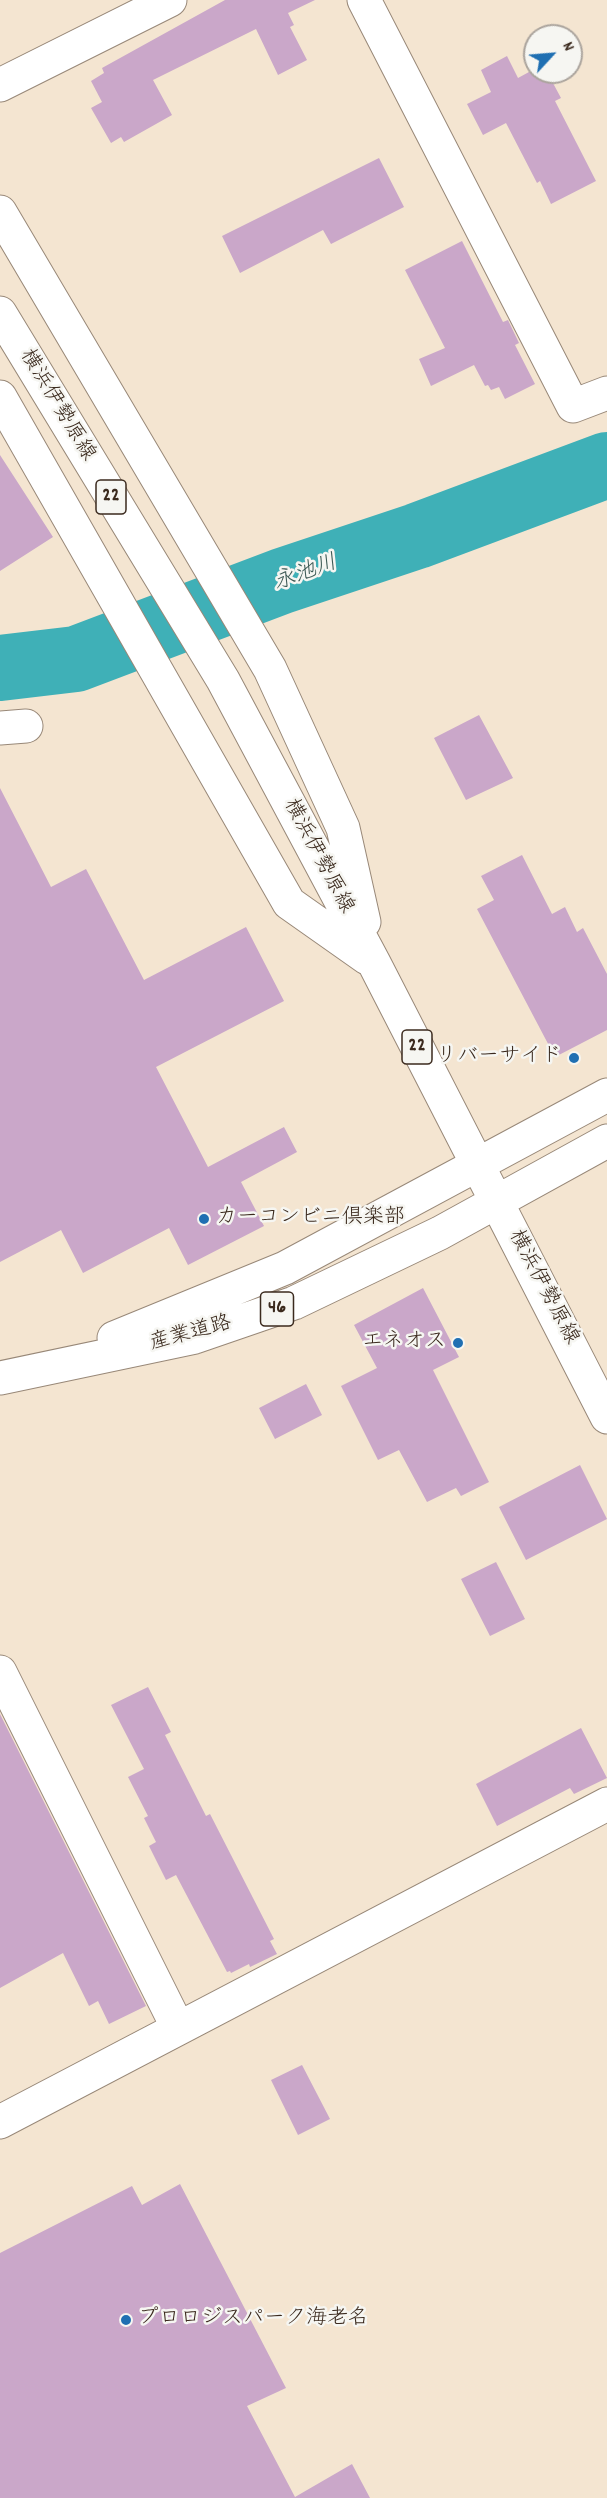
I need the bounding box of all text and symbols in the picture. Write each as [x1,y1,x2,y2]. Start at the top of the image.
north arrow [523,24,583,84]
text: N [556,38,580,55]
street label: 横浜伊勢原線 [13,346,99,466]
road number: 22 [96,480,126,514]
water label: 永池川 [270,551,342,599]
street label: 横浜伊勢原線 [276,795,358,919]
road number: 22 [402,1030,432,1064]
place label: リバーサイド [436,1045,562,1071]
marker: リバーサイド [567,1051,581,1065]
place label: カーコンビニ倶楽部 [216,1206,405,1232]
marker: カーコンビニ倶楽部 [197,1212,211,1226]
street label: 横浜伊勢原線 [501,1226,583,1350]
road number: 46 [260,1292,294,1326]
street label: 産業道路 [147,1312,235,1358]
place label: エネオス [362,1330,446,1356]
marker: エネオス [451,1336,465,1350]
place label: プロロジスパーク海老名 [138,2307,369,2333]
marker: プロロジスパーク海老名 [119,2313,133,2327]

